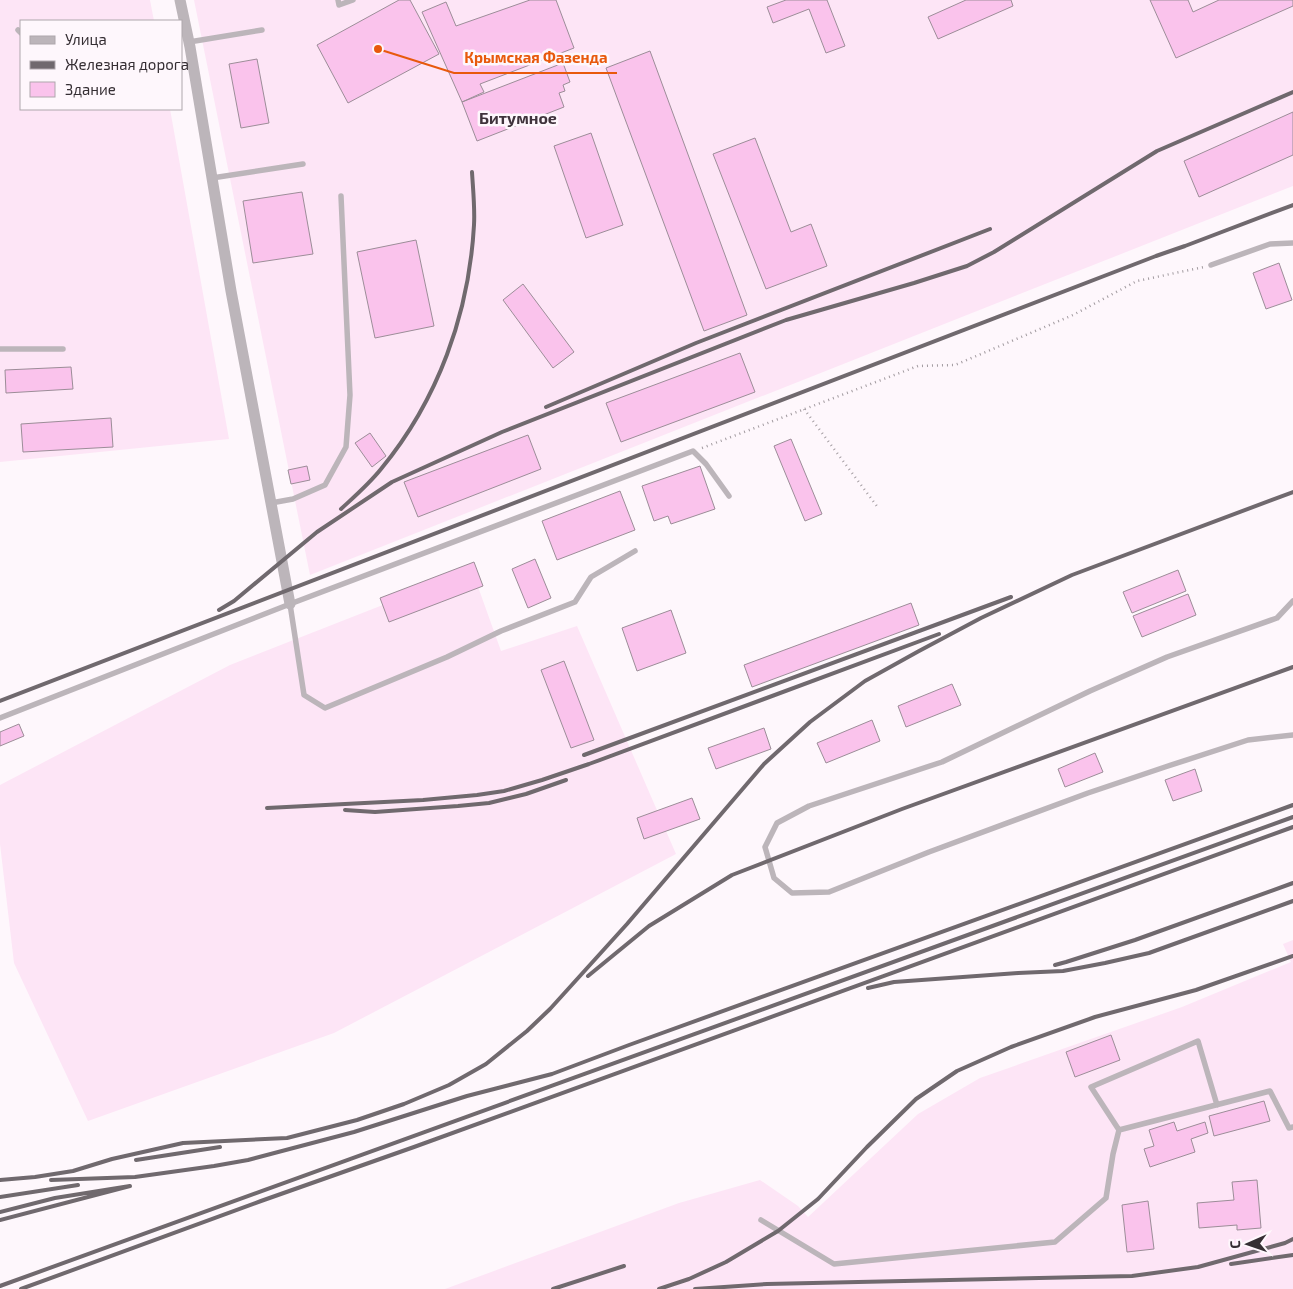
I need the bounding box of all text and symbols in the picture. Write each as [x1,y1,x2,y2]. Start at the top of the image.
legend [20,20,182,110]
text: Улица [65,30,107,48]
callout: Крымская Фазенда [454,43,617,73]
text: Крымская Фазенда [464,48,608,66]
text: Железная дорога [65,55,189,73]
text: Здание [65,80,116,98]
district label: Битумное [479,108,557,127]
north arrow [1223,1219,1273,1269]
text: С [1226,1240,1243,1249]

